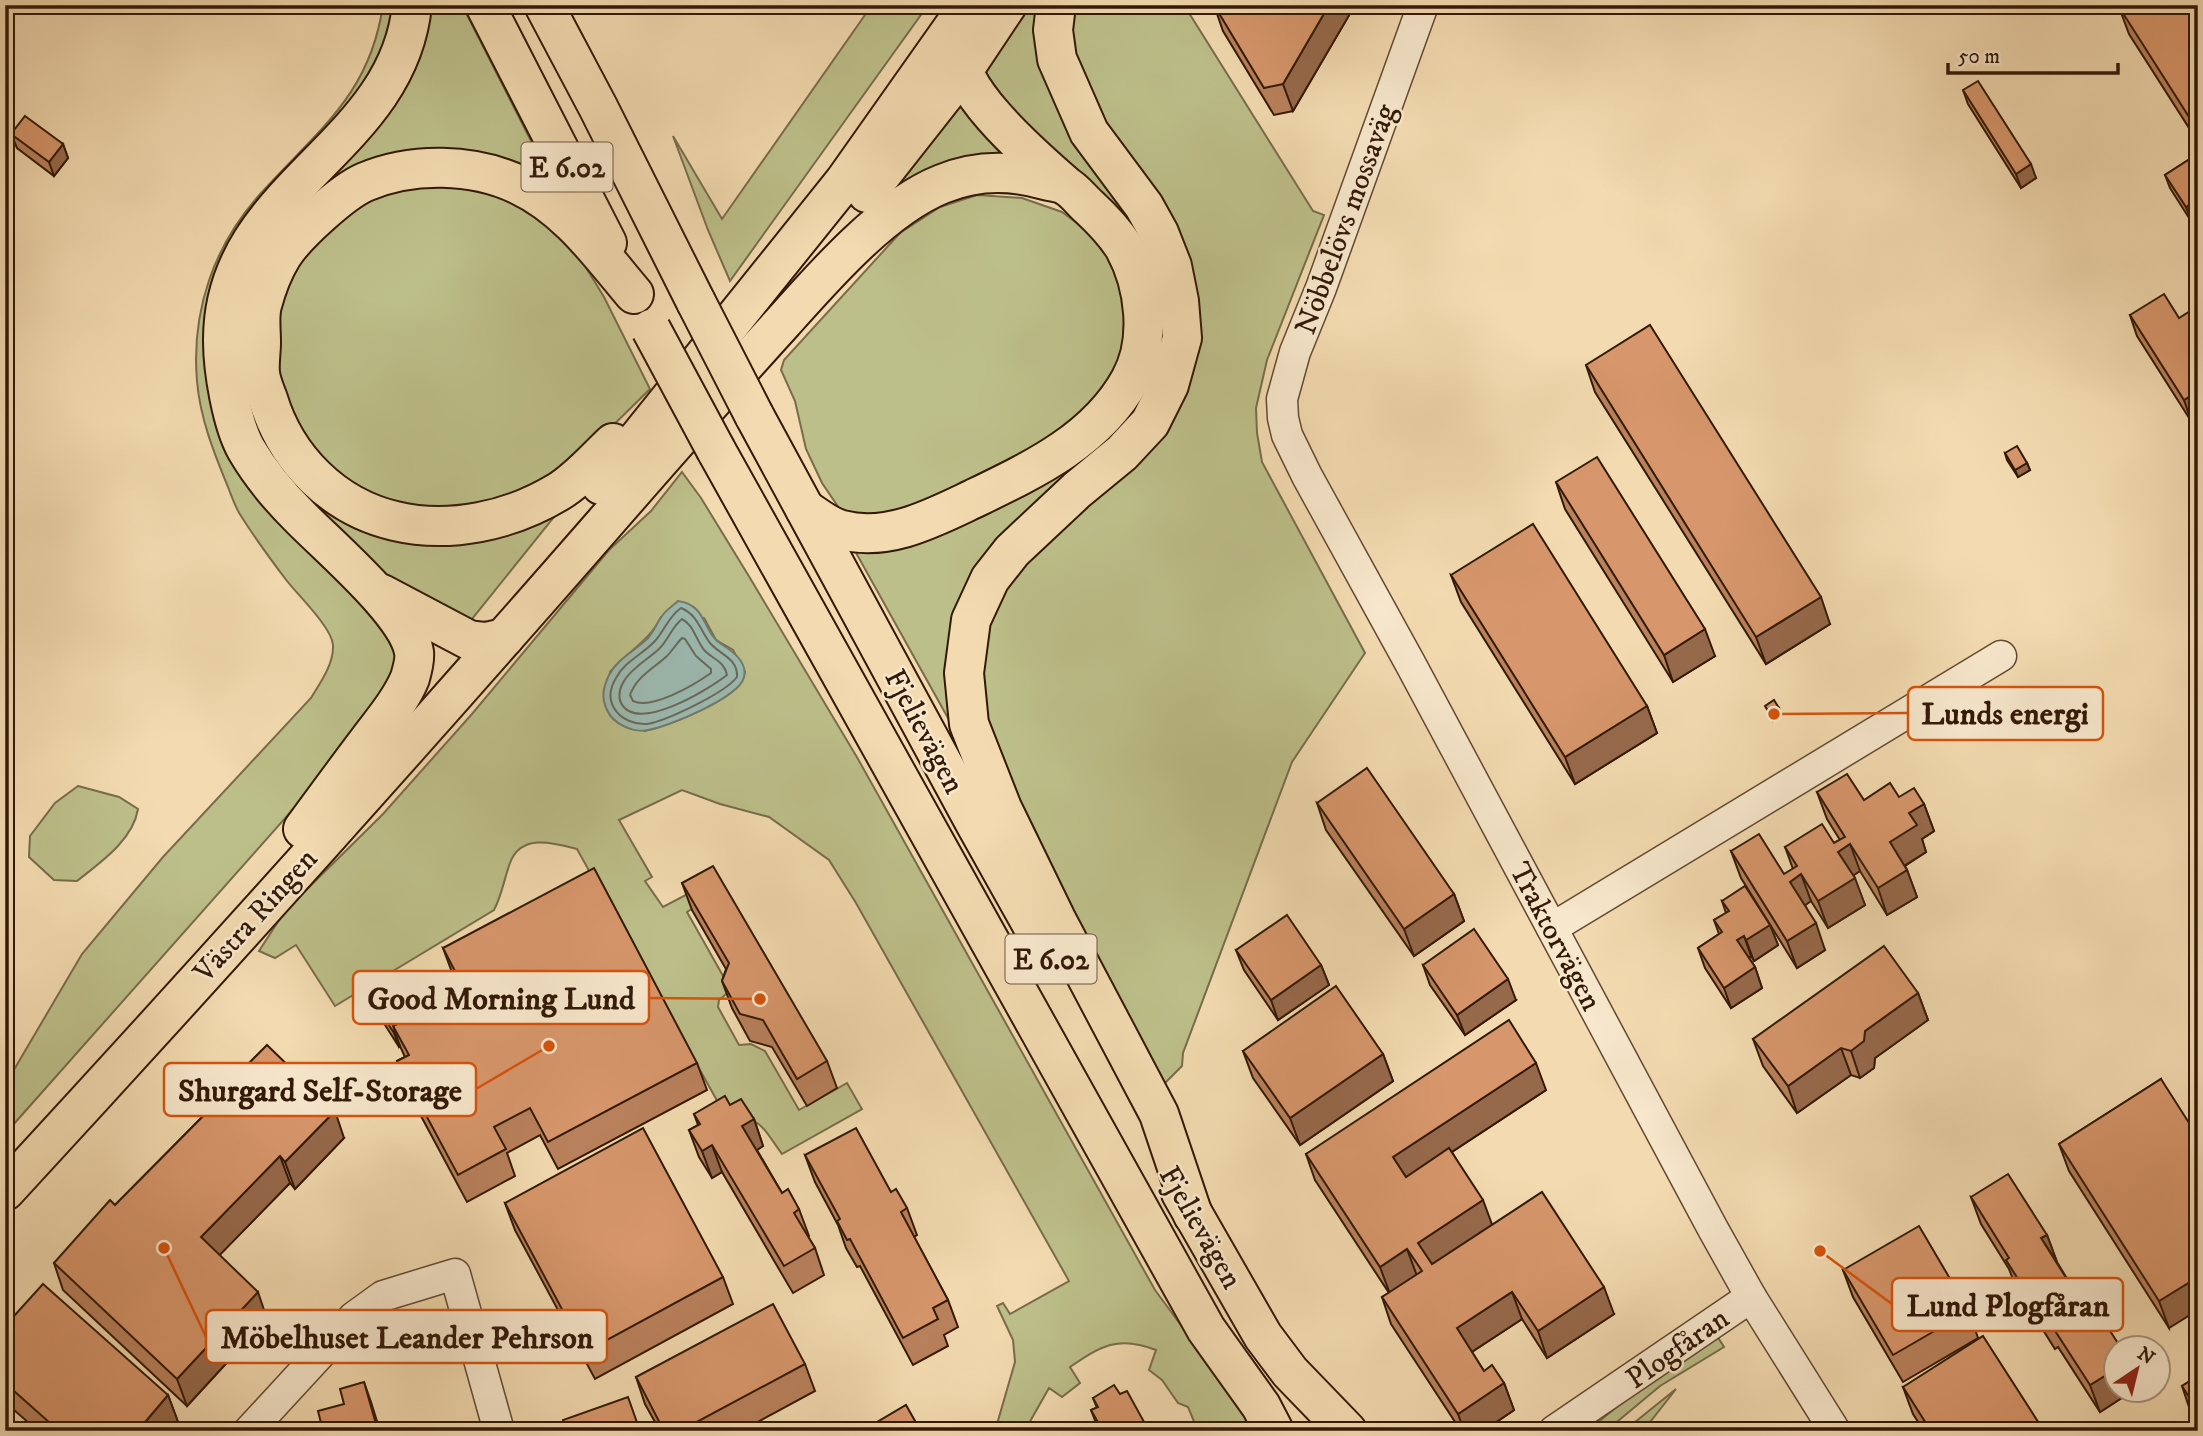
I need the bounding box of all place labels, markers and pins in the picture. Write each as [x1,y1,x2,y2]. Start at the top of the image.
callout: Lunds energi [1908,687,2103,740]
callout: Good Morning Lund [353,971,649,1024]
callout: Shurgard Self-Storage [164,1063,476,1116]
callout: Lund Plogfåran [1892,1278,2123,1331]
callout: Möbelhuset Leander Pehrson [206,1310,607,1363]

